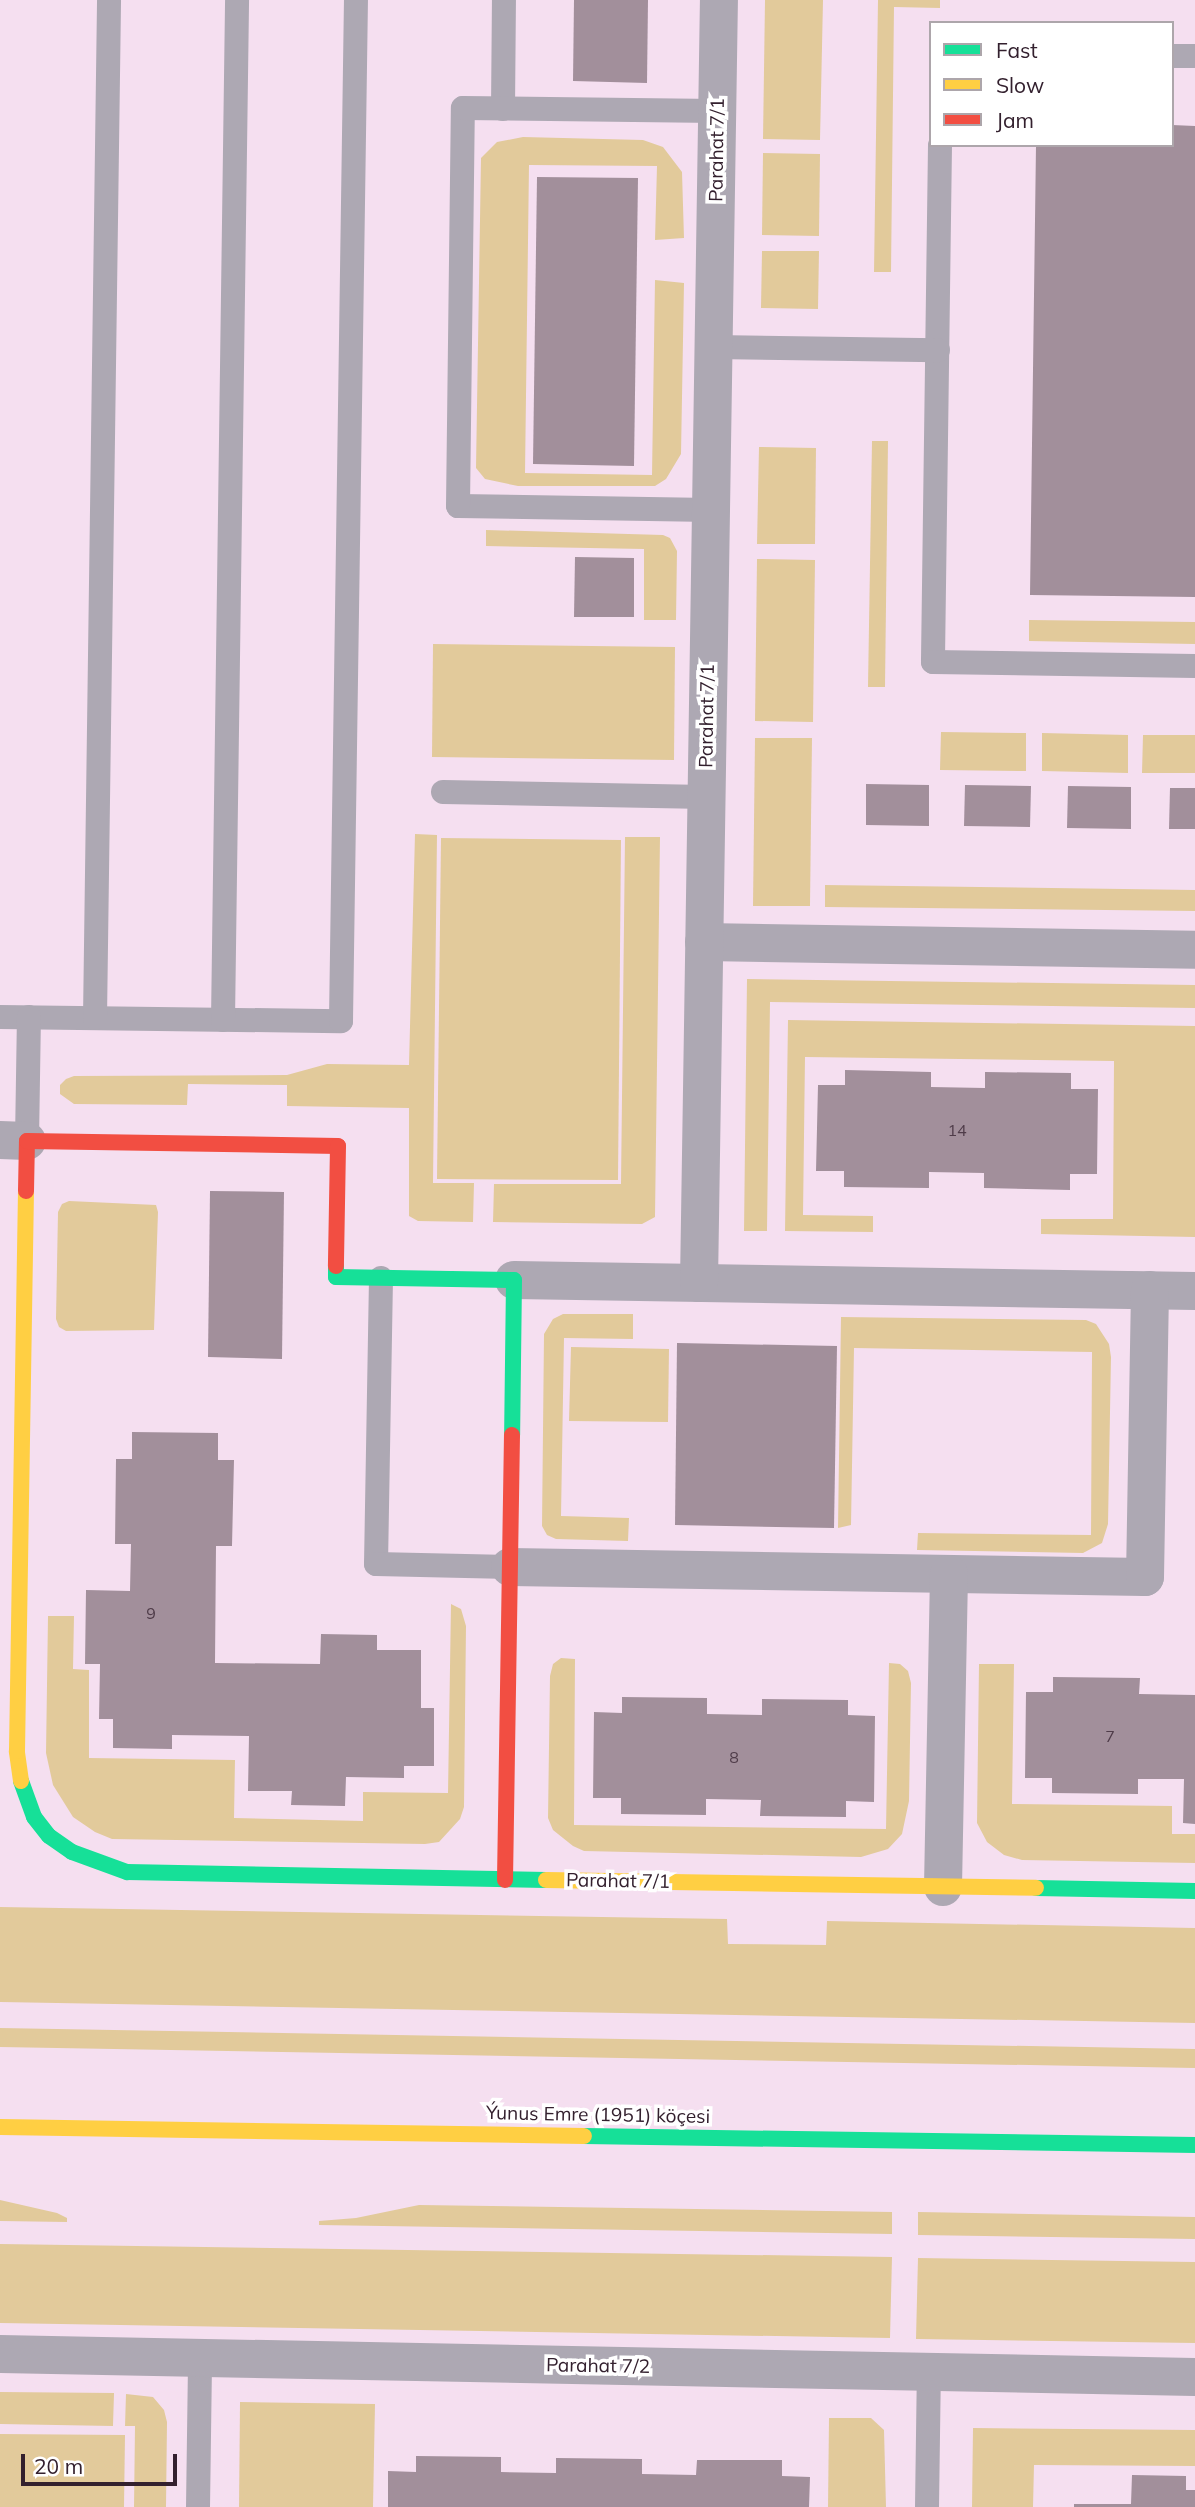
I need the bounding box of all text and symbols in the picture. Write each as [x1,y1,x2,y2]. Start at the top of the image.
legend [929,21,1174,147]
text: Fast [996,37,1038,63]
text: Slow [996,72,1044,98]
street label: Parahat 7/1 [705,98,729,202]
text: Jam [996,107,1034,133]
street label: Parahat 7/1 [695,664,719,768]
house number: 14 [947,1120,967,1140]
house number: 9 [146,1603,156,1623]
house number: 7 [1105,1726,1115,1746]
house number: 8 [729,1747,739,1767]
street label: Parahat 7/1 [566,1869,670,1893]
street label: Ýunus Emre (1951) köçesi [486,2102,710,2128]
street label: Parahat 7/2 [546,2354,650,2378]
scale bar [24,2440,180,2484]
text: 20 m [34,2453,83,2479]

